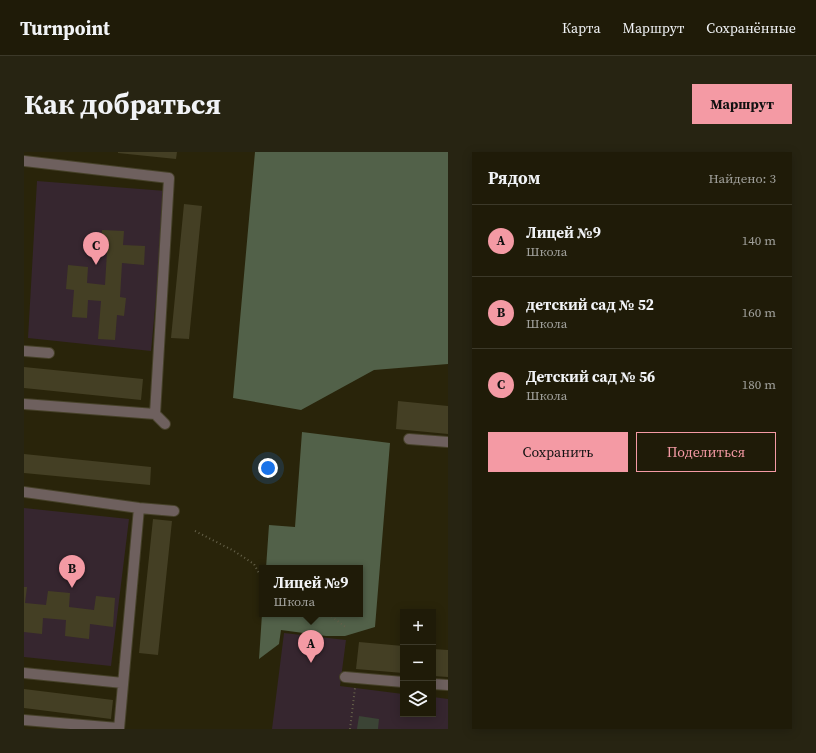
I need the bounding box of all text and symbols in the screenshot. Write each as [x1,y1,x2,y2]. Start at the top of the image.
text: Turnpoint [20,15,110,41]
text: Карта [562,18,601,38]
text: Маршрут [623,18,684,38]
text: Сохранённые [706,18,796,38]
button: Маршрут [692,84,792,124]
text: Как добраться [24,85,221,123]
text: Рядом [488,166,540,190]
text: Найдено: 3 [709,170,776,187]
text: Лицей №9 [526,222,601,243]
pin: C [83,232,109,265]
text: A [497,232,505,249]
text: 140 m [742,232,776,249]
text: Школа [526,243,567,260]
text: детский сад № 52 [526,294,654,315]
text: B [497,304,505,321]
text: 160 m [742,304,776,321]
text: Школа [526,315,567,332]
text: Детский сад № 56 [526,366,655,387]
text: C [497,376,505,393]
text: 180 m [742,376,776,393]
text: Школа [526,387,567,404]
button: Сохранить [488,432,628,472]
button: Поделиться [636,432,776,472]
your location [258,458,278,478]
pin: B [59,555,85,588]
popup [259,565,363,617]
text: Лицей №9 [274,572,348,593]
text: Школа [274,593,315,610]
map controls [400,609,436,717]
button: + [400,609,436,645]
pin: A [298,630,324,663]
button: − [400,645,436,681]
button: layers [400,681,436,717]

